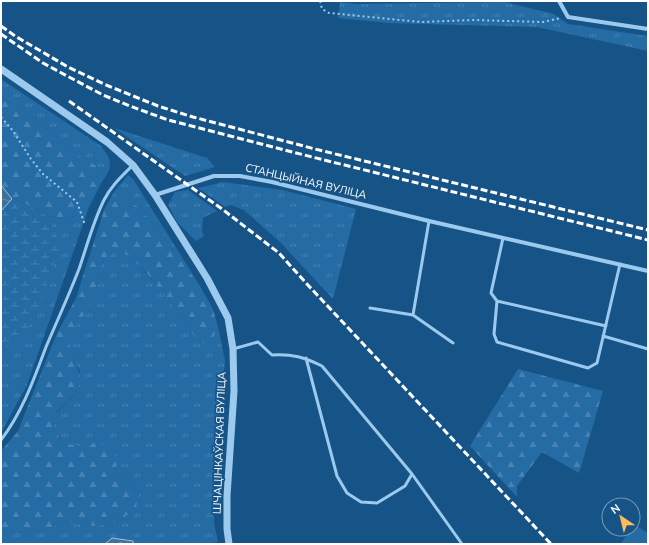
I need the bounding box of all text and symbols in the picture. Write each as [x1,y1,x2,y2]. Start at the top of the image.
street label: СТАНЦЫЙНАЯ ВУЛІЦА [244,160,368,203]
street label: ШЧАЦІНКАЎСКАЯ ВУЛІЦА [210,372,229,514]
north arrow [601,497,641,537]
text: N [608,501,623,518]

